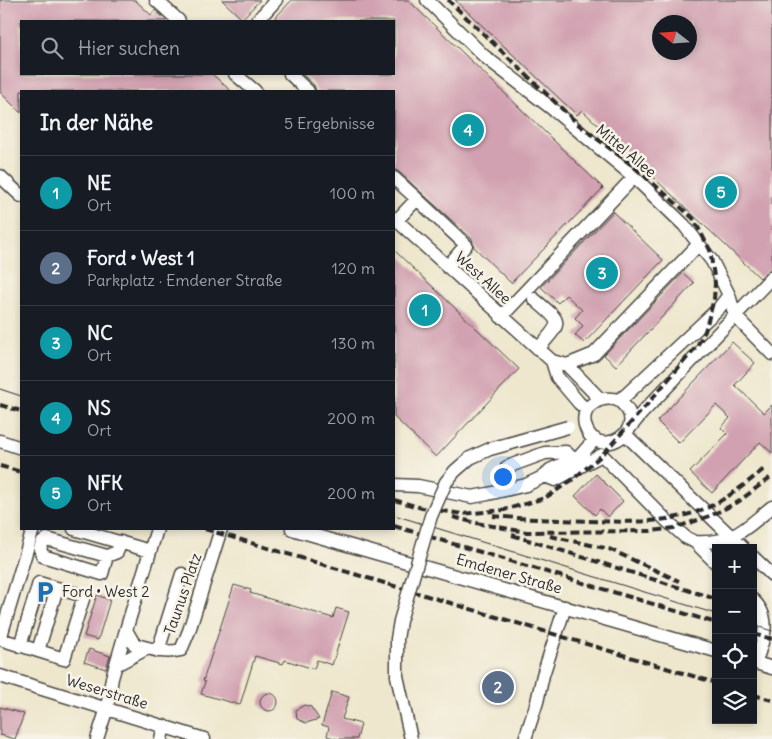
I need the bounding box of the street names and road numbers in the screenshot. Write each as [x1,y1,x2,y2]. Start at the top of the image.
street label: Mittel Allee [592,120,660,181]
street label: West Allee [451,247,515,308]
street label: Emdener Straße [454,549,564,598]
street label: Taunus Platz [160,551,205,637]
street label: Weserstraße [64,670,150,713]

